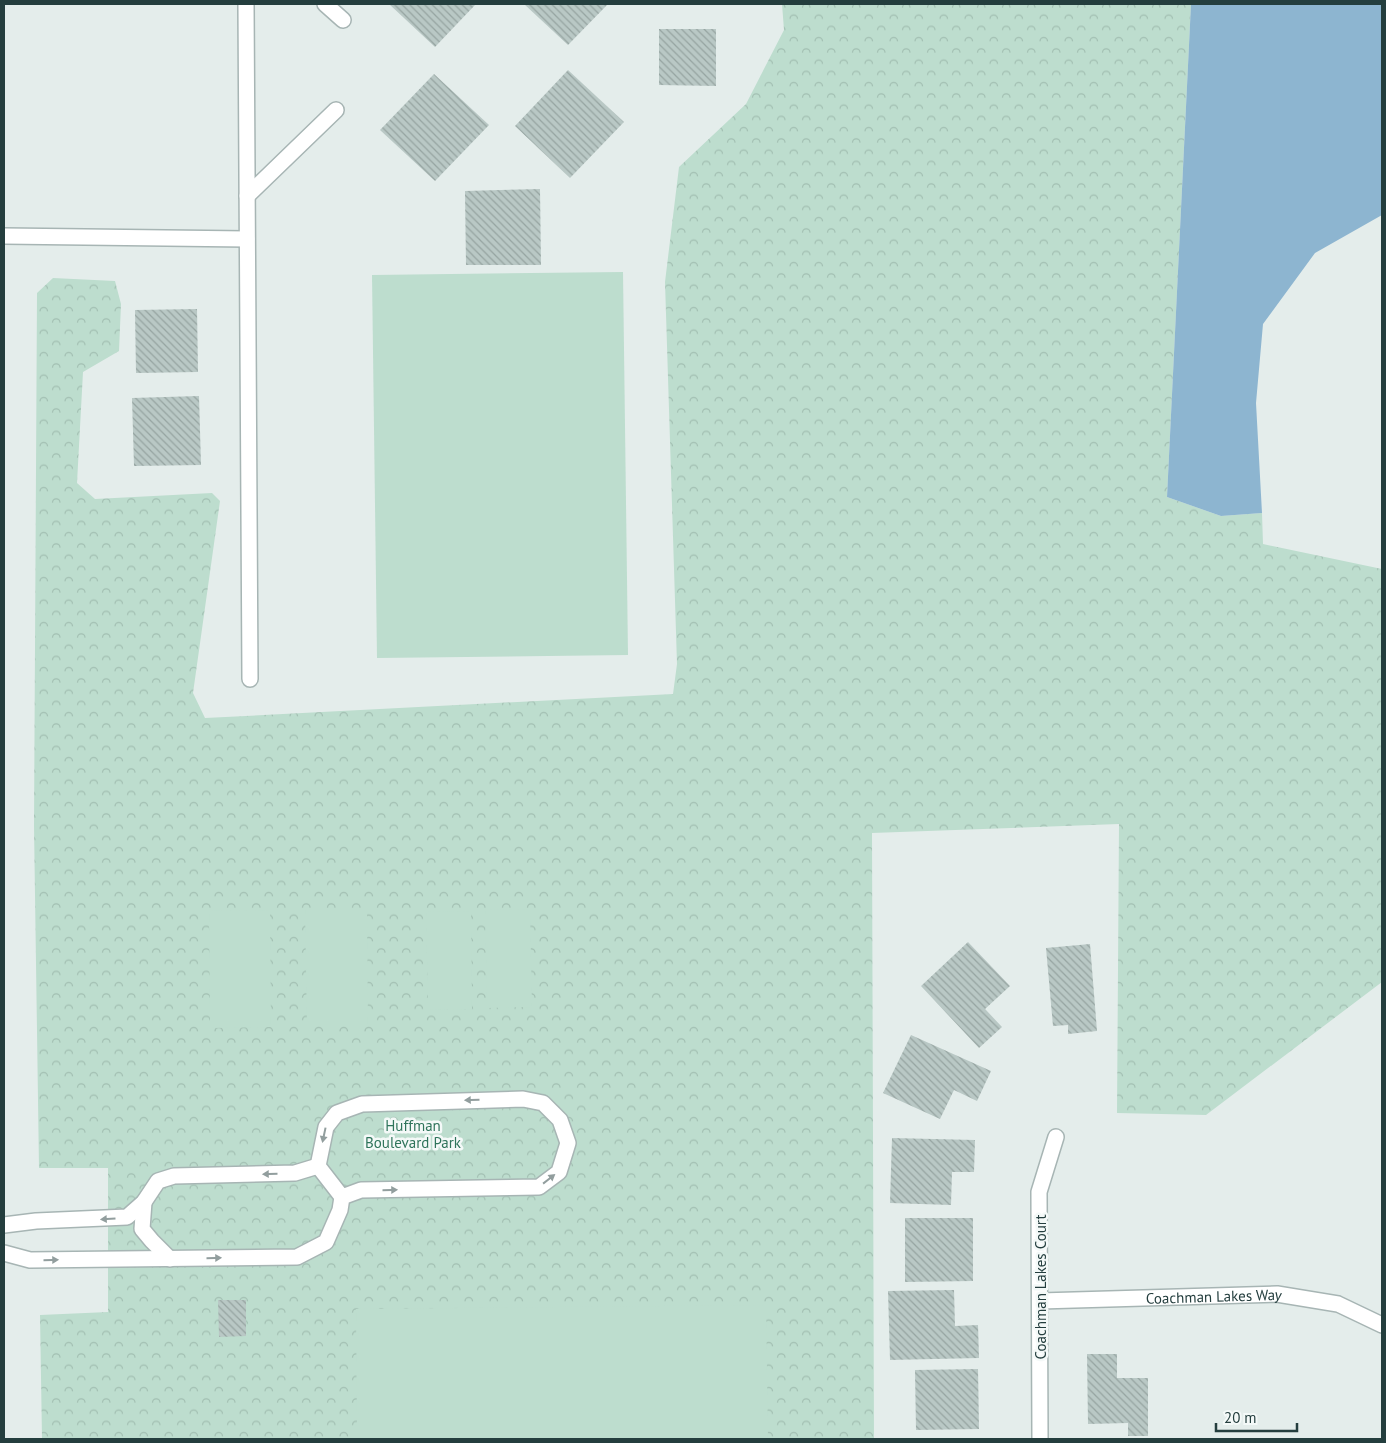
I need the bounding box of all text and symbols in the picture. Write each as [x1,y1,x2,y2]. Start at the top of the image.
one-way arrow [464,1096,480,1104]
park label: Huffman Boulevard Park [365,1116,462,1152]
one-way arrow [320,1127,328,1143]
one-way arrow [262,1170,278,1178]
one-way arrow [542,1174,555,1185]
one-way arrow [382,1186,398,1194]
one-way arrow [100,1215,116,1223]
street label: Coachman Lakes Court [1031,1215,1050,1359]
one-way arrow [206,1254,222,1262]
one-way arrow [44,1256,60,1264]
street label: Coachman Lakes Way [1146,1284,1284,1307]
scale bar [1216,1400,1297,1432]
text: 20 m [1224,1408,1257,1427]

